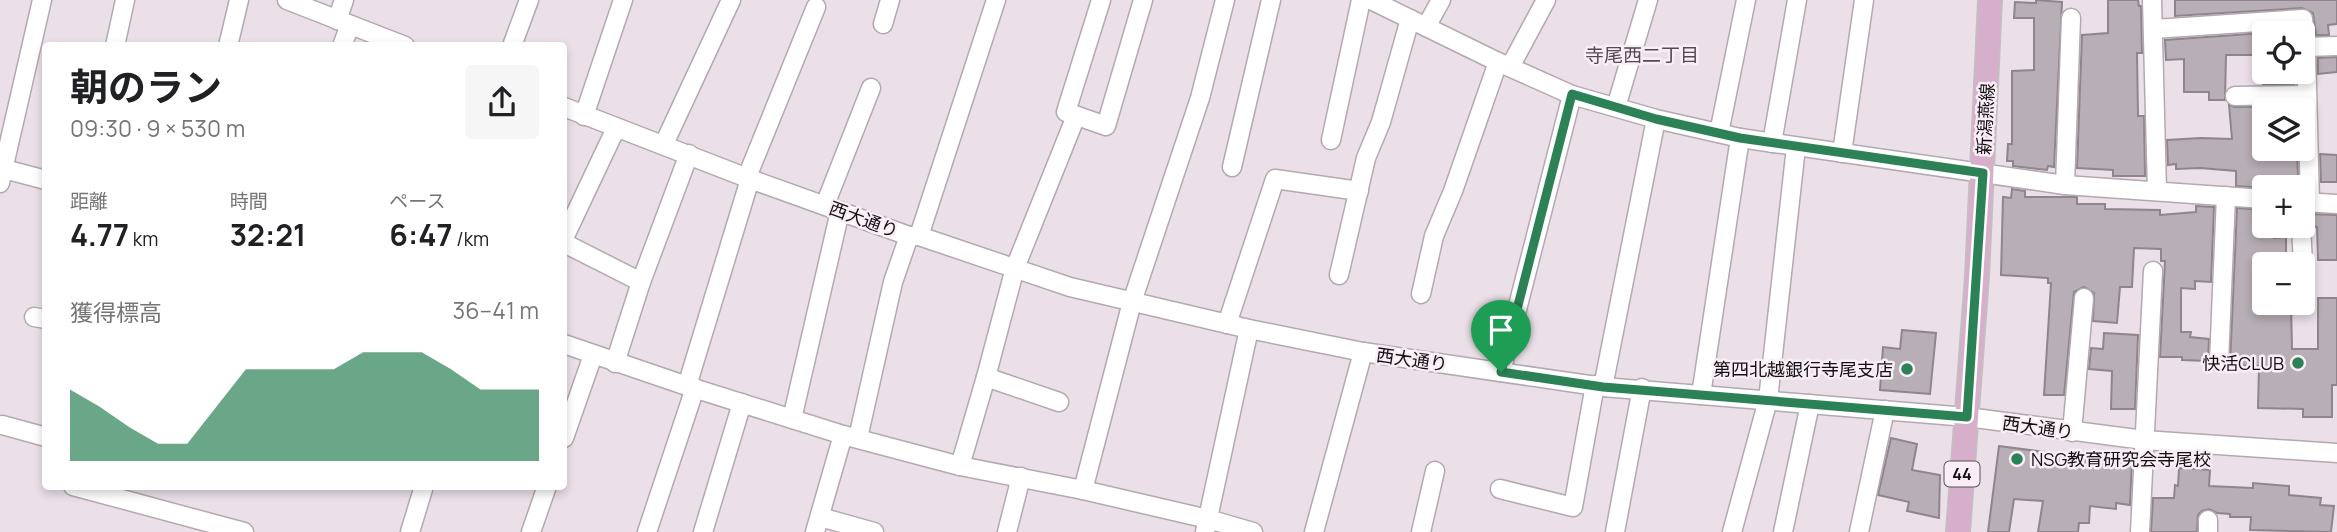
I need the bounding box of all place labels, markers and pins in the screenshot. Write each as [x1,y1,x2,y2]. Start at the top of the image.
pin [1471,300,1531,372]
place label: 快活CLUB [2202,351,2284,375]
marker: 快活CLUB [2290,355,2306,371]
place label: 第四北越銀行寺尾支店 [1713,357,1893,381]
marker: 第四北越銀行寺尾支店 [1899,361,1915,377]
place label: NSG教育研究会寺尾校 [2031,447,2211,471]
marker: NSG教育研究会寺尾校 [2009,451,2025,467]

